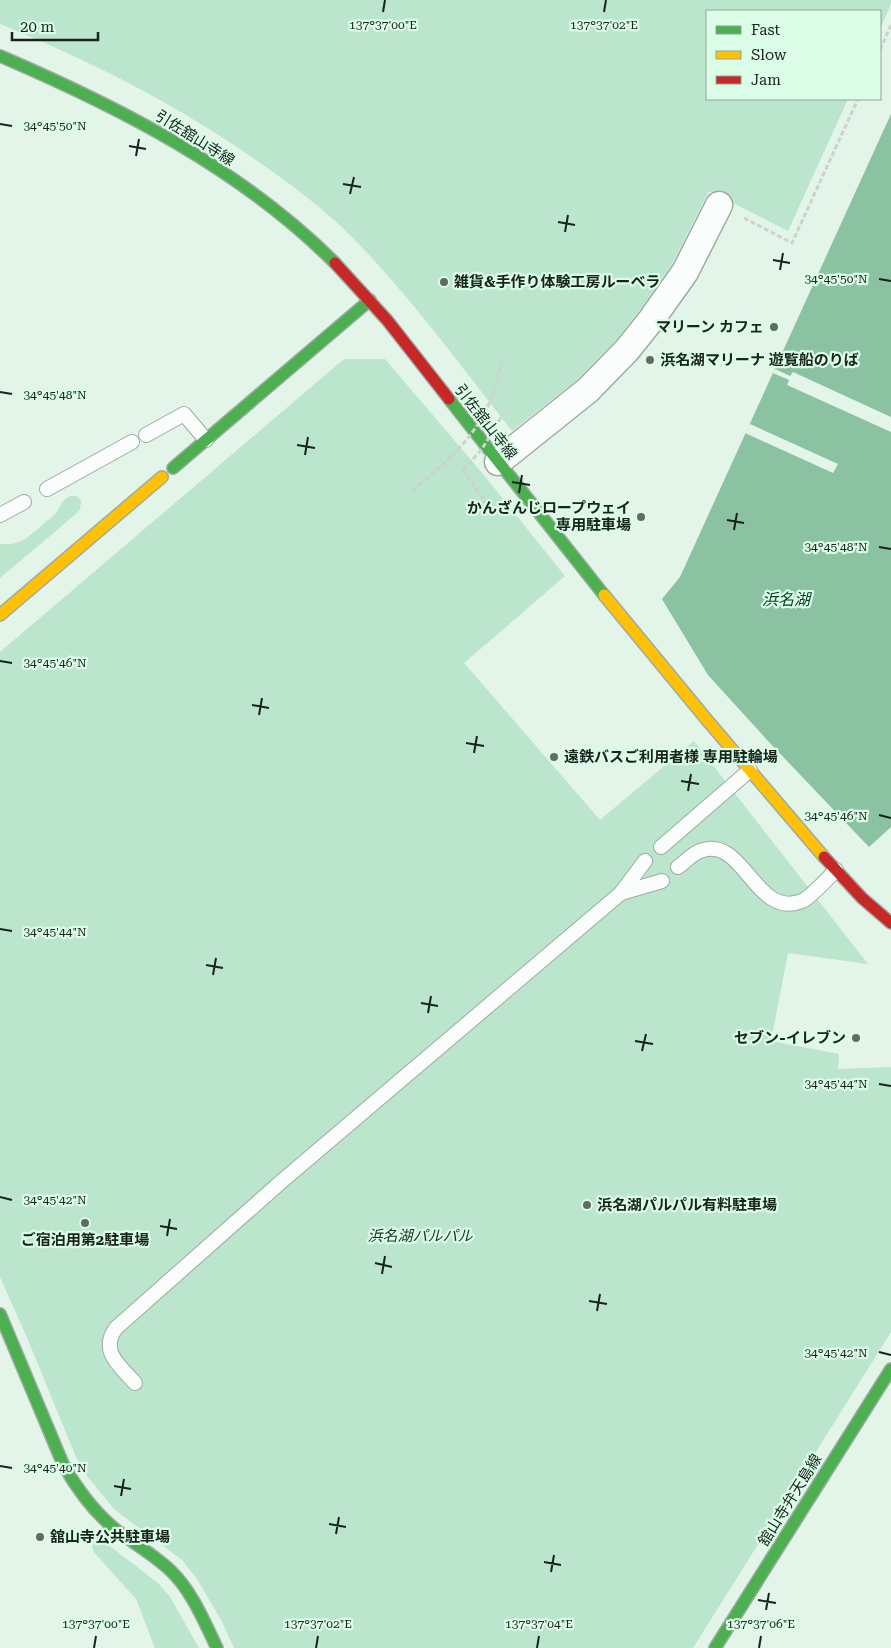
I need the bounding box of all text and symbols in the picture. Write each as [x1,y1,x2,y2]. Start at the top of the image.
scale bar [12,10,99,42]
legend [706,10,881,100]
text: 20 m [20,18,55,36]
text: 137°37'00"E [349,18,417,32]
text: 137°37'02"E [570,18,638,32]
text: Fast [751,21,781,39]
text: Slow [751,46,787,64]
text: Jam [751,71,781,89]
street label: 引佐舘山寺線 [152,107,238,169]
text: 34°45'50"N [23,119,87,133]
text: 34°45'50"N [804,272,868,286]
place label: 雑貨&手作り体験工房ルーベラ [454,273,661,291]
marker: 雑貨&手作り体験工房ルーベラ [438,276,450,288]
place label: マリーン カフェ [656,318,764,336]
marker: マリーン カフェ [768,321,780,333]
place label: 浜名湖マリーナ 遊覧船のりば [660,351,859,369]
marker: 浜名湖マリーナ 遊覧船のりば [644,354,656,366]
street label: 引佐舘山寺線 [451,381,521,463]
text: 34°45'48"N [23,388,87,402]
place label: かんざんじロープウェイ 専用駐車場 [467,499,631,534]
marker: かんざんじロープウェイ 専用駐車場 [635,511,647,523]
text: 34°45'48"N [804,540,868,554]
water label: 浜名湖 [762,590,813,609]
text: 34°45'46"N [23,656,87,670]
place label: 遠鉄バスご利用者様 専用駐輪場 [564,748,778,766]
marker: 遠鉄バスご利用者様 専用駐輪場 [548,751,560,763]
text: 34°45'46"N [804,809,868,823]
text: 34°45'44"N [23,925,87,939]
place label: セブン-イレブン [734,1029,846,1047]
marker: セブン-イレブン [850,1032,862,1044]
text: 34°45'44"N [804,1077,868,1091]
text: 34°45'42"N [23,1193,87,1207]
place label: 浜名湖パルパル有料駐車場 [597,1196,777,1214]
marker: 浜名湖パルパル有料駐車場 [581,1199,593,1211]
marker: ご宿泊用第2駐車場 [79,1217,91,1229]
park label: 浜名湖パルパル [367,1227,473,1245]
place label: ご宿泊用第2駐車場 [21,1231,149,1249]
text: 34°45'42"N [804,1346,868,1360]
street label: 舘山寺弁天島線 [755,1451,825,1549]
text: 34°45'40"N [23,1461,87,1475]
place label: 舘山寺公共駐車場 [50,1528,170,1546]
marker: 舘山寺公共駐車場 [34,1531,46,1543]
text: 137°37'00"E [62,1617,130,1631]
text: 137°37'02"E [284,1617,352,1631]
text: 137°37'04"E [505,1617,573,1631]
text: 137°37'06"E [727,1617,795,1631]

